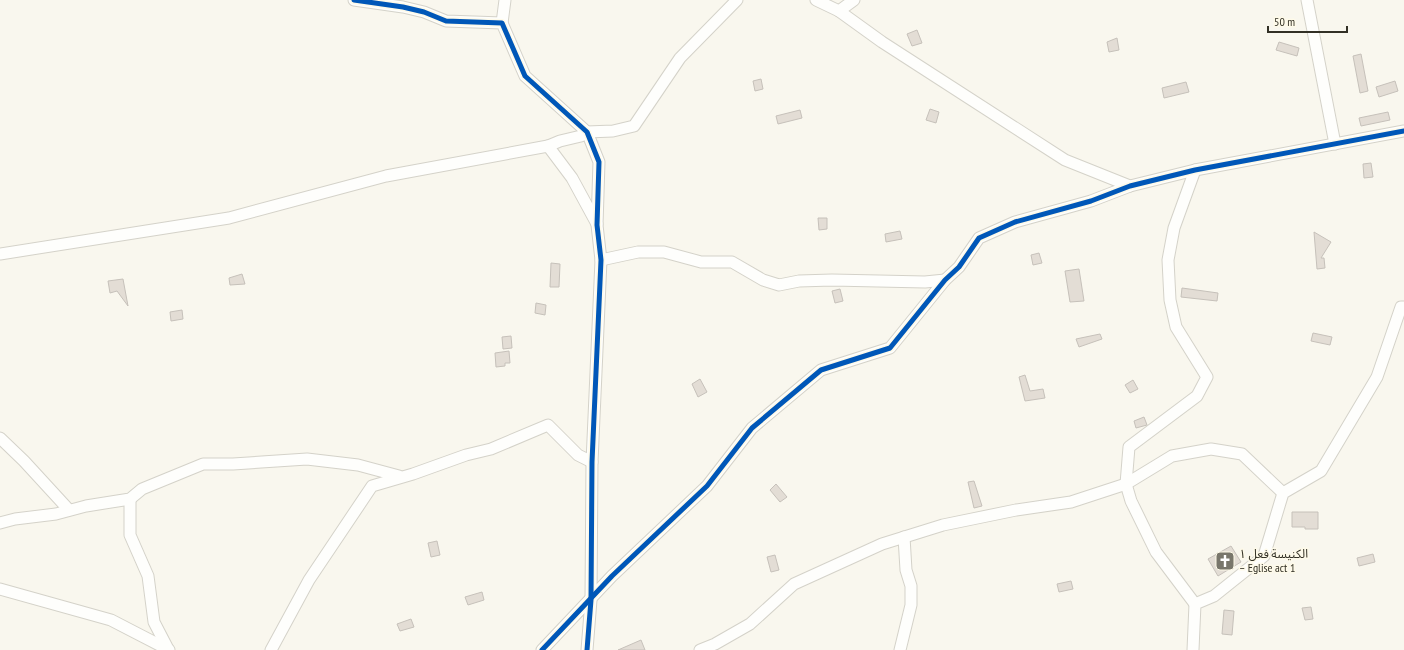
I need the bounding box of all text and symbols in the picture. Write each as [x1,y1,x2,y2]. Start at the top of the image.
scale bar [1268,8,1347,34]
text: 50 m [1274,14,1295,29]
place label: الكنيسة فعل ۱ – Eglise act 1 [1239,546,1308,575]
church icon: الكنيسة فعل ۱ – Eglise act 1 [1214,550,1236,572]

